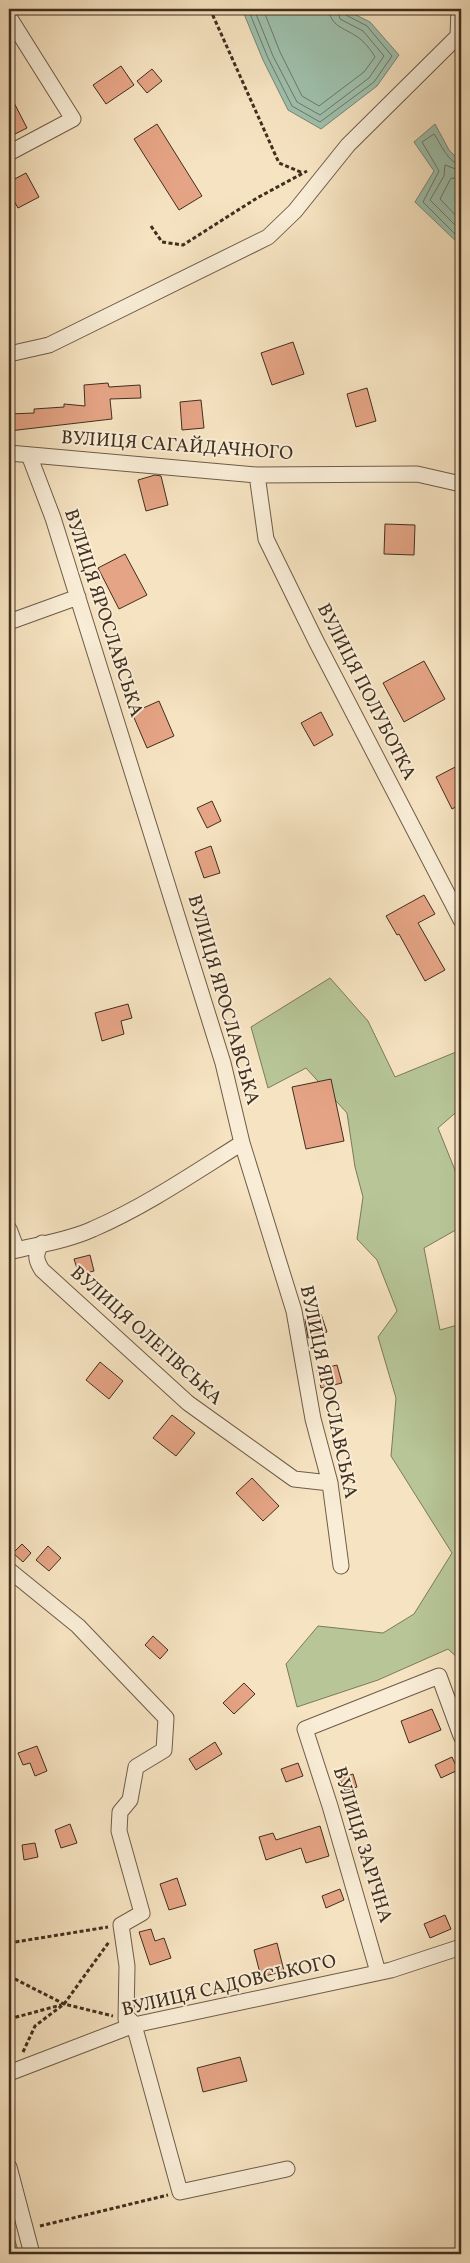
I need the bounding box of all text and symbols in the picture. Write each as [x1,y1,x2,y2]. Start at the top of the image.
street label: ВУЛИЦЯ САГАЙДАЧНОГО [60,425,294,467]
street label: ВУЛИЦЯ ЯРОСЛАВСЬКА [57,506,149,720]
street label: ВУЛИЦЯ ПОЛУБОТКА [310,599,422,785]
street label: ВУЛИЦЯ ЯРОСЛАВСЬКА [181,892,265,1108]
street label: ВУЛИЦЯ ОЛЕГІВСЬКА [64,1261,228,1411]
street label: ВУЛИЦЯ ЯРОСЛАВСЬКА [293,1283,363,1501]
street label: ВУЛИЦЯ ЗАРІЧНА [326,1764,398,1926]
street label: ВУЛИЦЯ САДОВСЬКОГО [119,1949,339,2023]

